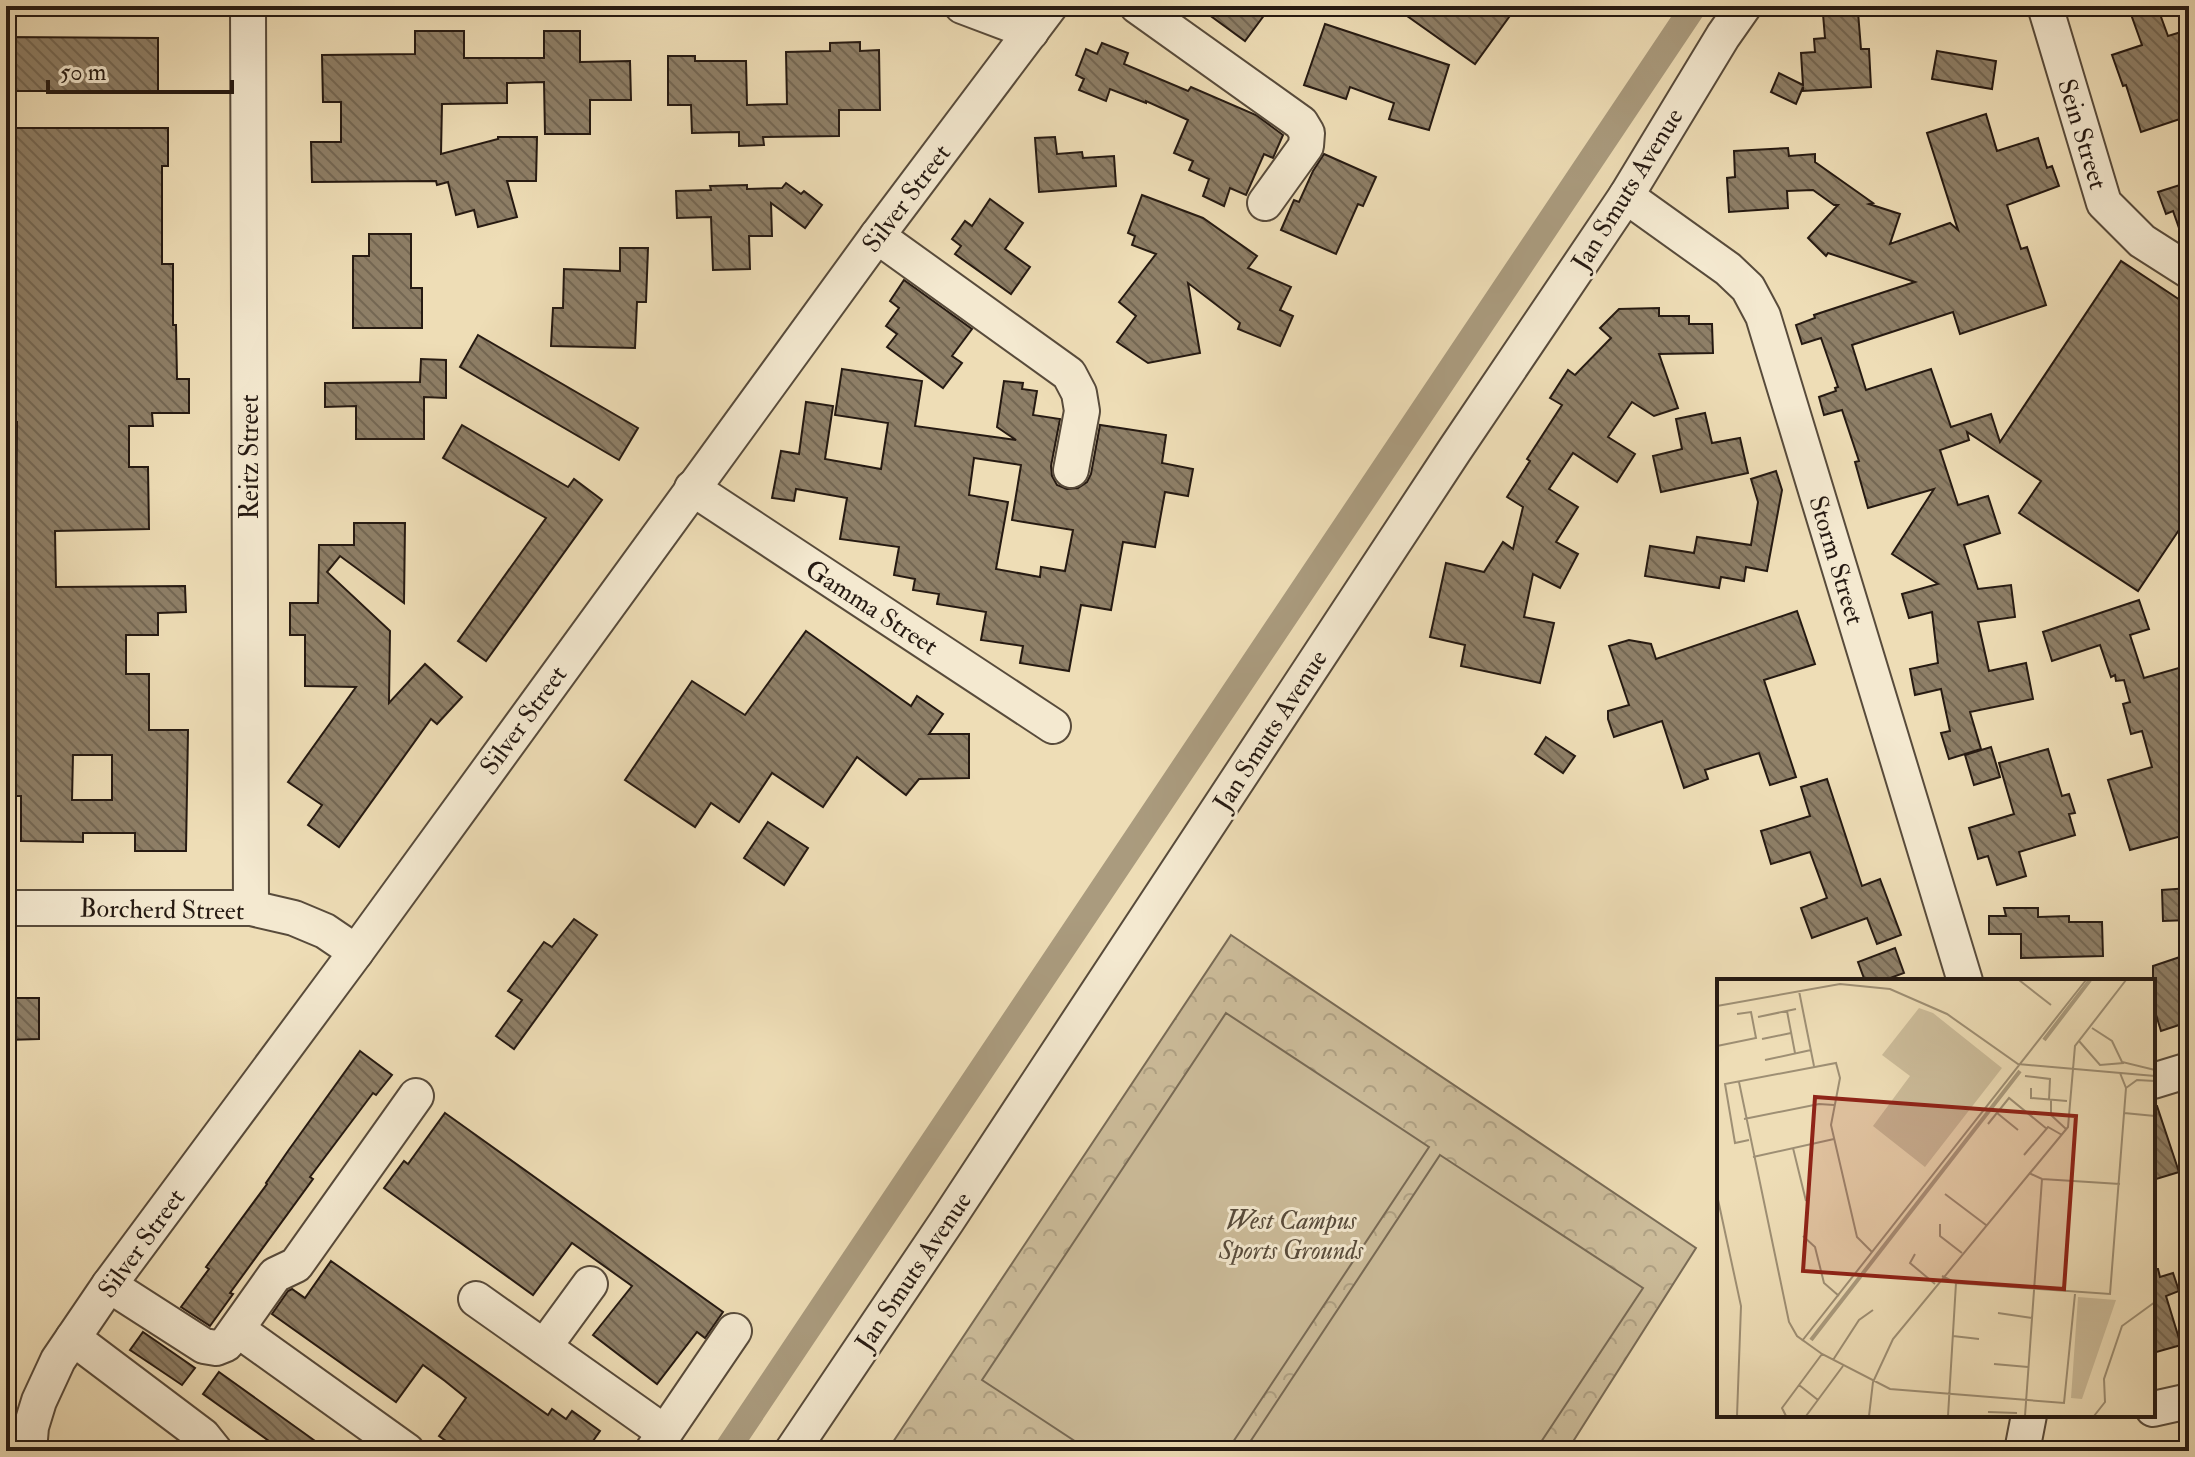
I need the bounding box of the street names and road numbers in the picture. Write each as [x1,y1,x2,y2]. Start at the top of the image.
street label: Sein Street [2050,75,2114,193]
street label: Jan Smuts Avenue [1565,102,1691,277]
street label: Silver Street [856,138,958,259]
street label: Reitz Street [234,394,266,520]
street label: Storm Street [1801,492,1871,629]
street label: Gamma Street [799,553,944,663]
street label: Jan Smuts Avenue [1206,644,1335,818]
street label: Silver Street [473,660,574,782]
street label: Borcherd Street [79,893,245,927]
street label: Silver Street [91,1183,192,1305]
street label: Jan Smuts Avenue [848,1186,979,1358]

